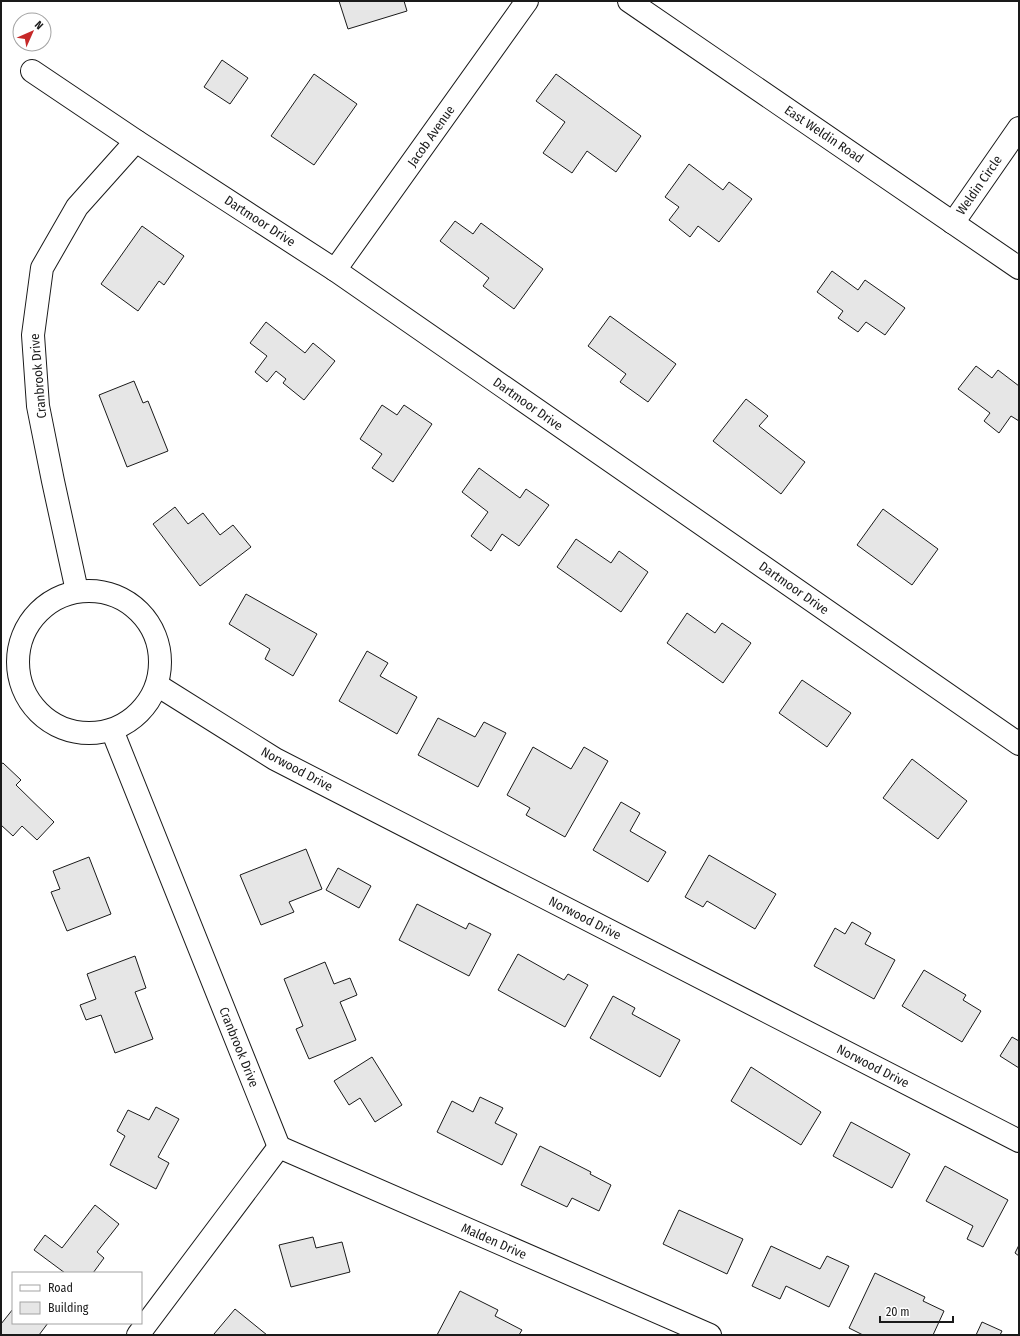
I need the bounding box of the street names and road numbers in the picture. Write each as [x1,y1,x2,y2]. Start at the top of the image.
street label: East Weldin Road [782,102,866,166]
street label: Jacob Avenue [404,103,458,169]
street label: Weldin Circle [953,152,1005,218]
street label: Dartmoor Drive [222,193,298,249]
street label: Cranbrook Drive [27,333,49,419]
street label: Dartmoor Drive [490,375,566,433]
street label: Dartmoor Drive [756,559,832,617]
street label: Norwood Drive [259,744,335,794]
street label: Norwood Drive [546,893,624,943]
street label: Cranbrook Drive [216,1005,262,1089]
street label: Norwood Drive [834,1041,912,1091]
street label: Malden Drive [459,1220,529,1262]

